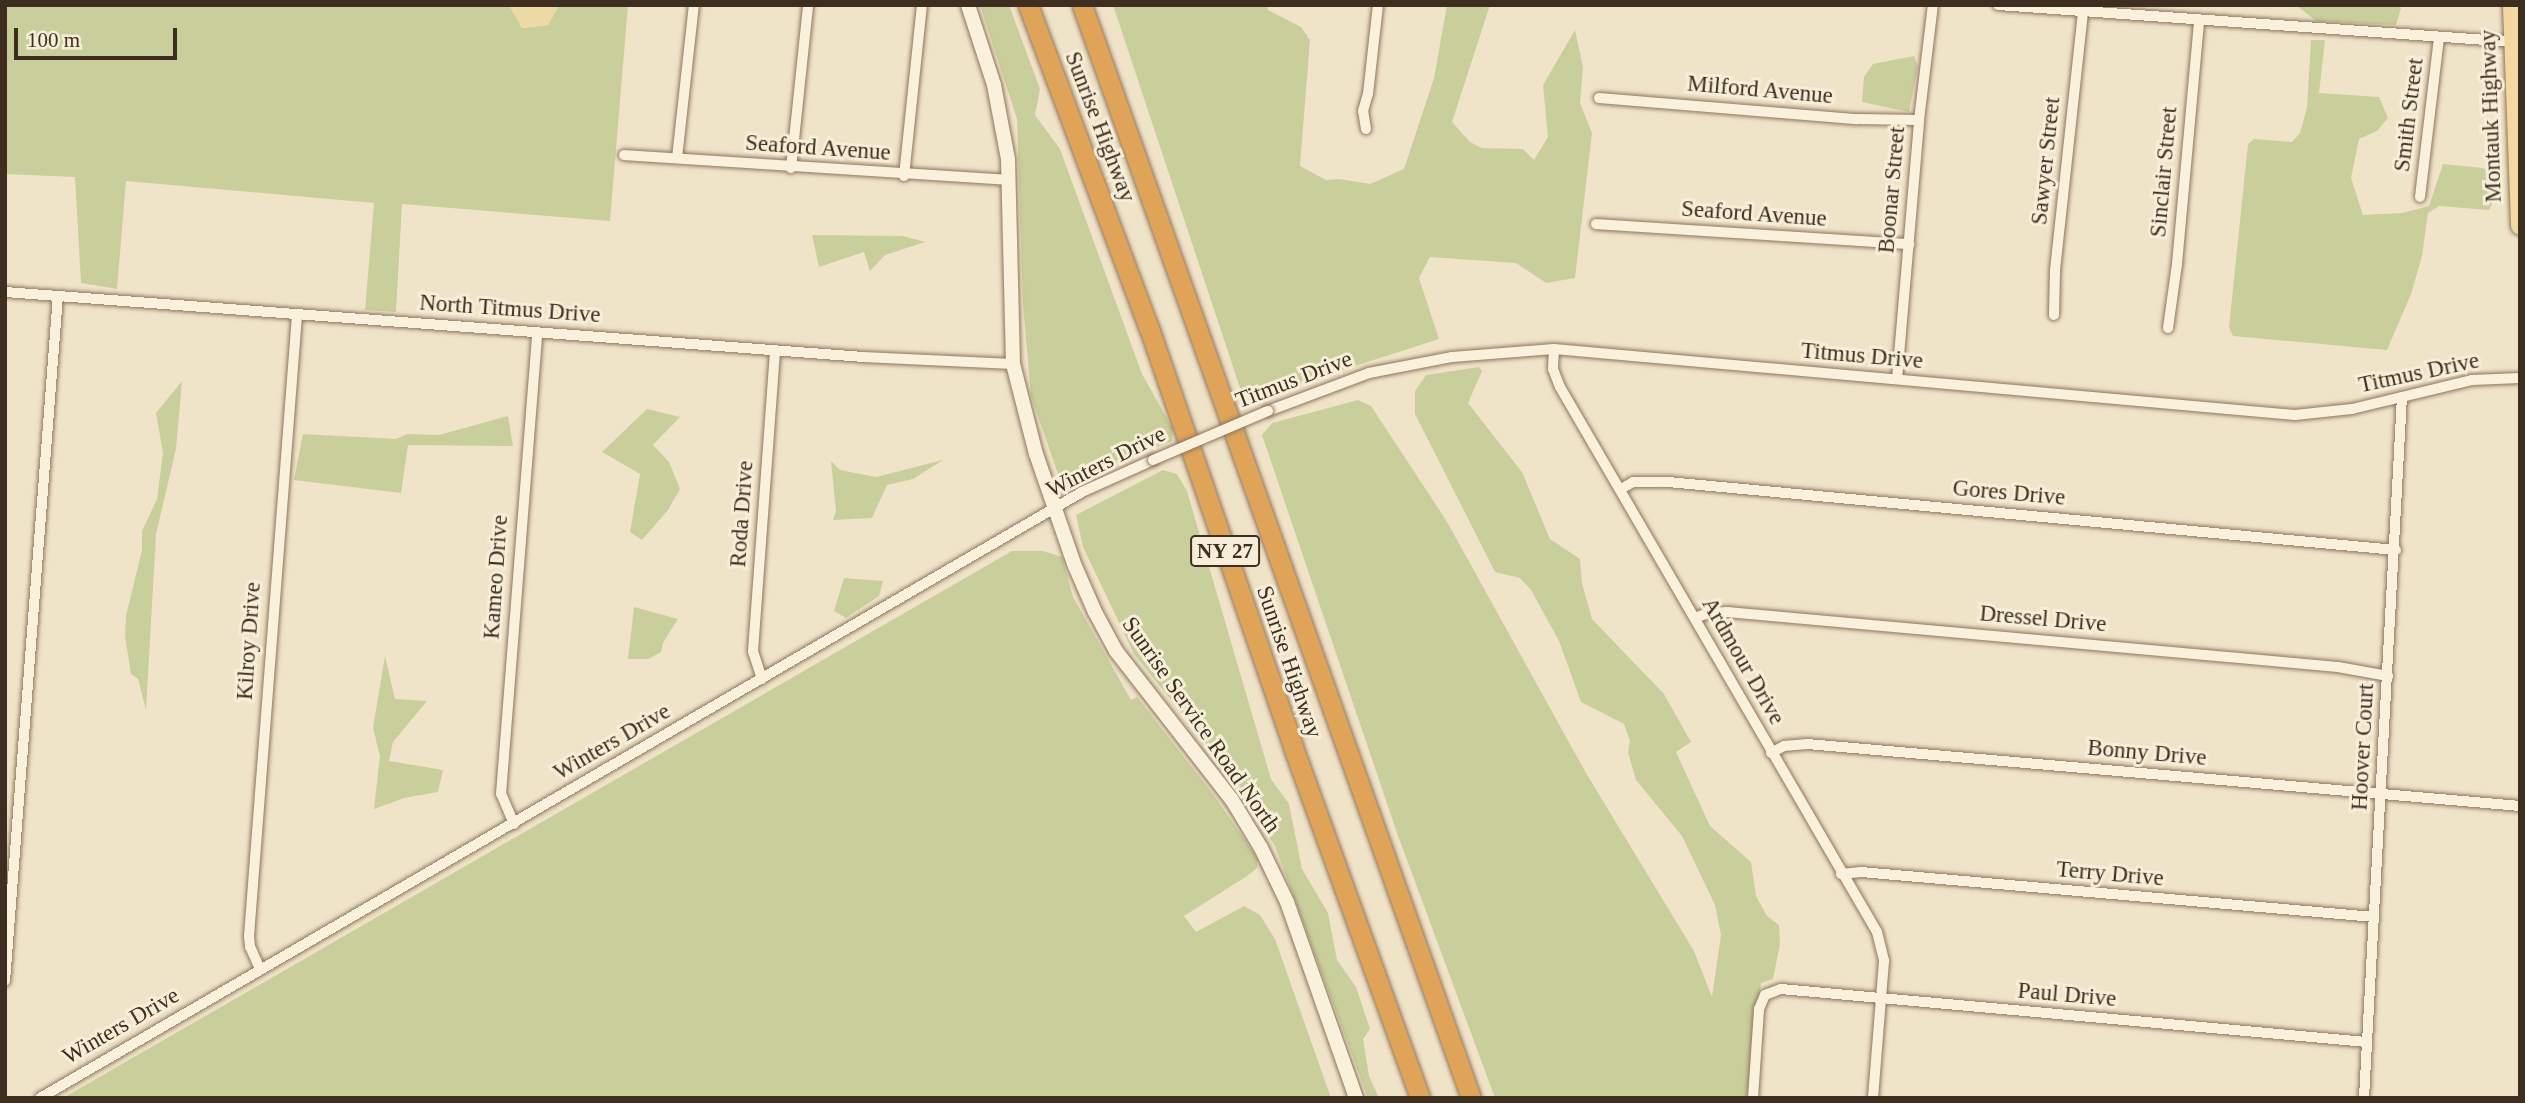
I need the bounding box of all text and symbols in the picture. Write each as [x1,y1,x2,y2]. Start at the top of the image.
scale bar [18,14,180,58]
text: 100 m [27,28,80,52]
street label: Montauk Highway [2474,29,2508,203]
street label: Sunrise Highway [1059,48,1141,206]
street label: Smith Street [2388,57,2430,173]
street label: Milford Avenue [1686,70,1834,110]
street label: Sawyer Street [2026,96,2066,226]
street label: Sinclair Street [2145,106,2183,238]
street label: Boonar Street [1873,125,1911,255]
street label: Seaford Avenue [744,129,892,167]
street label: Seaford Avenue [1680,195,1828,233]
street label: North Titmus Drive [418,289,602,329]
street label: Titmus Drive [1800,337,1924,375]
street label: Titmus Drive [1232,345,1356,415]
street label: Titmus Drive [2356,347,2482,399]
street label: Winters Drive [1042,420,1170,504]
street label: Roda Drive [725,460,759,568]
street label: Gores Drive [1951,474,2067,512]
street label: Kameo Drive [478,514,514,640]
road number: NY 27 [1188,534,1262,568]
street label: Kilroy Drive [231,581,267,701]
street label: Sunrise Highway [1250,582,1328,742]
street label: Ardmour Drive [1695,592,1791,730]
street label: Dressel Drive [1978,600,2108,638]
street label: Sunrise Service Road North [1116,612,1286,838]
street label: Hoover Court [2346,683,2380,811]
street label: Winters Drive [549,698,675,786]
street label: Bonny Drive [2086,734,2208,772]
street label: Terry Drive [2055,856,2165,892]
street label: Paul Drive [2016,977,2118,1013]
street label: Winters Drive [58,982,184,1070]

